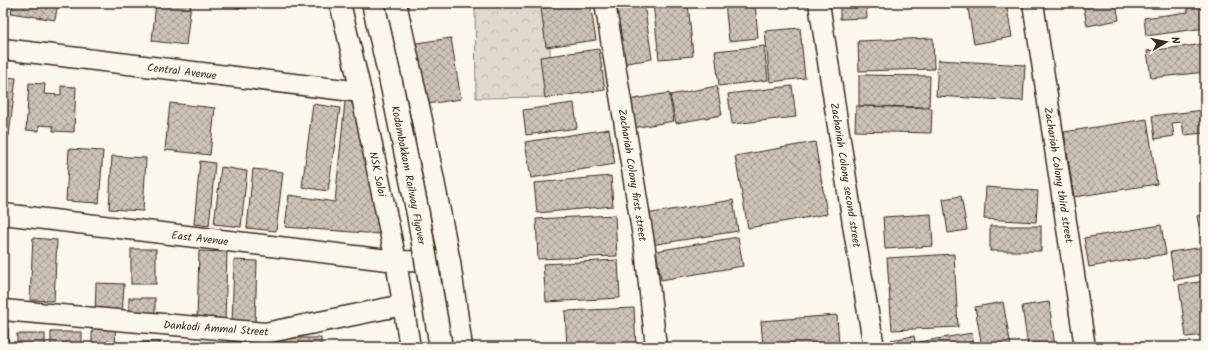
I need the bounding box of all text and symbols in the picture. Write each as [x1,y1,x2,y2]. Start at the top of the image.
north arrow [1146,22,1186,62]
text: N [1165,35,1184,45]
street label: Central Avenue [146,59,218,85]
street label: Zachariah Colony second street [825,101,865,250]
street label: Kodambakkam Railway Flyover [386,104,431,248]
street label: Zachariah Colony third street [1038,106,1078,245]
street label: Zachariah Colony first street [613,108,651,243]
street label: NSK Salai [363,150,391,199]
street label: East Avenue [170,227,229,251]
street label: Dankodi Ammal Street [163,316,270,342]

